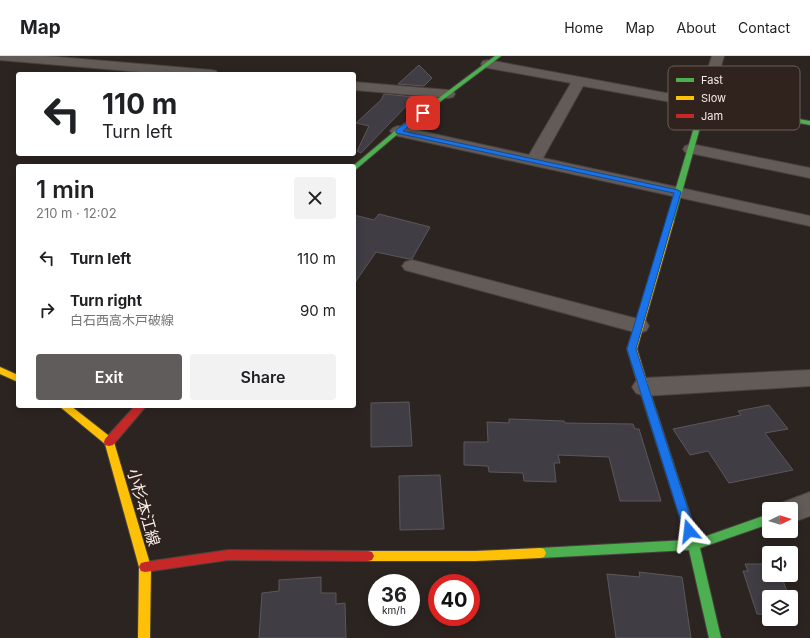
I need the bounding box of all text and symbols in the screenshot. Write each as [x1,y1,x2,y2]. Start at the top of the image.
text: Map [20,16,61,39]
text: Home [564,19,603,36]
text: Map [625,19,655,36]
text: About [677,19,716,36]
text: Contact [738,19,790,36]
legend [668,66,800,130]
text: Fast [701,73,723,87]
text: 110 m [102,87,177,121]
icon: left [36,88,88,140]
text: Slow [701,91,726,105]
pin [406,96,440,130]
icon: arrive [412,102,434,124]
text: Jam [701,109,723,123]
text: Turn left [102,121,172,142]
text: 1 min [36,175,95,204]
button: close [294,177,336,219]
text: 210 m · 12:02 [36,205,117,221]
icon: left [36,247,58,269]
text: Turn left [70,249,131,268]
text: 110 m [297,249,336,268]
text: Turn right [70,291,142,310]
icon: right [36,299,58,321]
text: 90 m [300,301,336,320]
text: 白石西高木戸破線 [70,312,174,328]
button: Exit [36,354,182,400]
button: Share [190,354,336,400]
street label: 小杉本江線 [123,466,165,548]
north arrow [762,502,798,538]
map controls [762,502,798,626]
position arrow [668,510,710,552]
button: sound [762,546,798,582]
speed limit sign: 40 [428,574,480,626]
text: 36 [381,583,407,607]
button: layers [762,590,798,626]
text: km/h [382,604,406,616]

